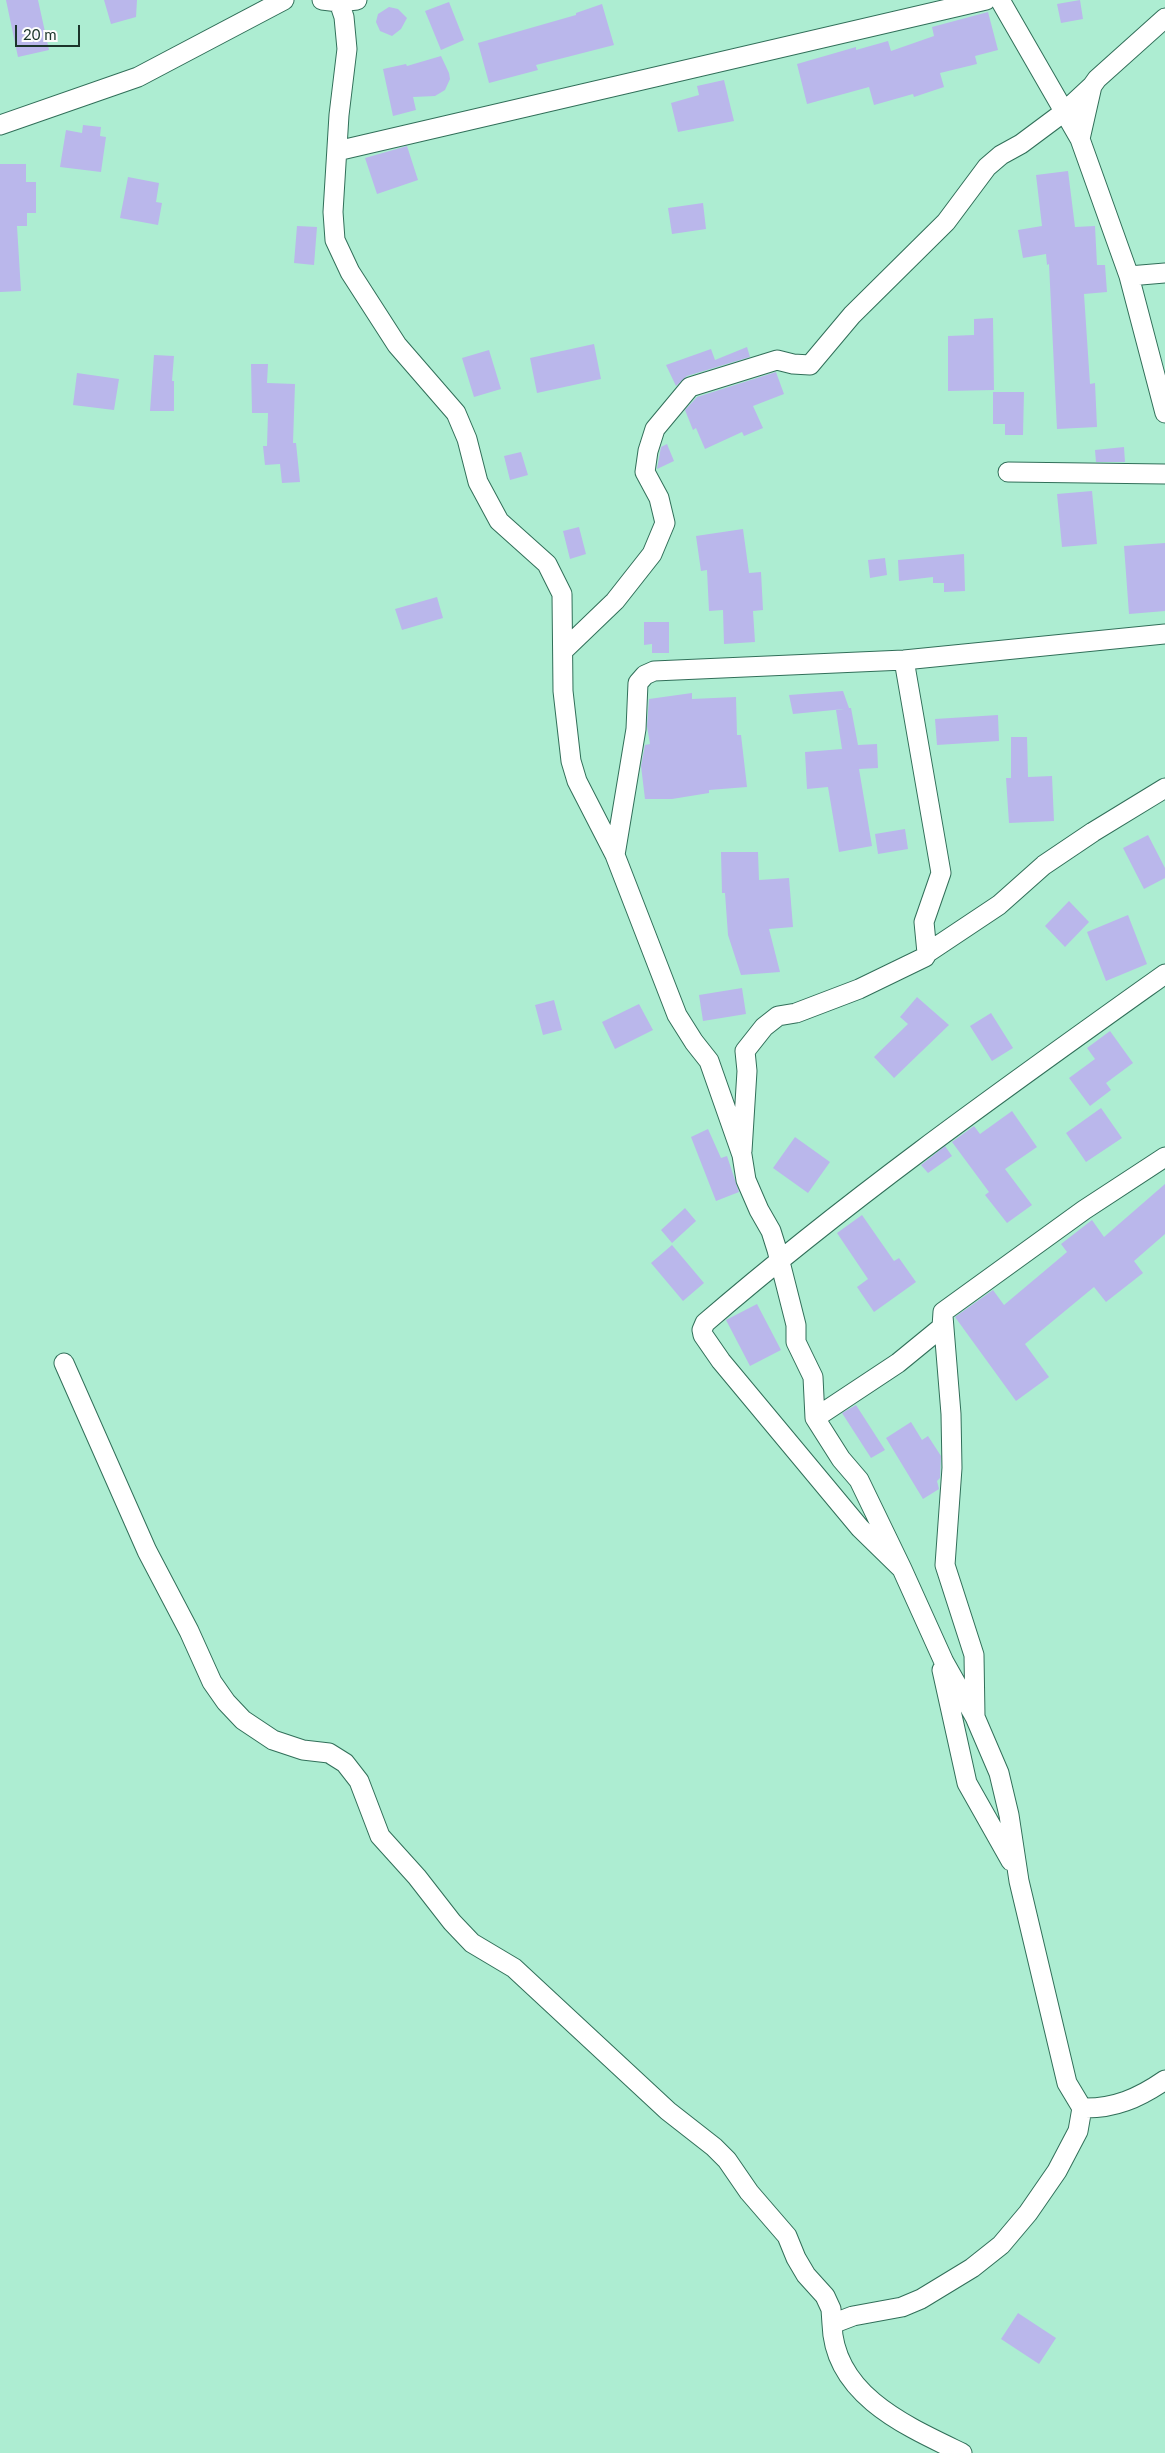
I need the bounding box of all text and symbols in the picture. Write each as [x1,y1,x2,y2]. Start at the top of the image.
scale bar [18,15,82,47]
text: 20 m [23,25,57,43]

